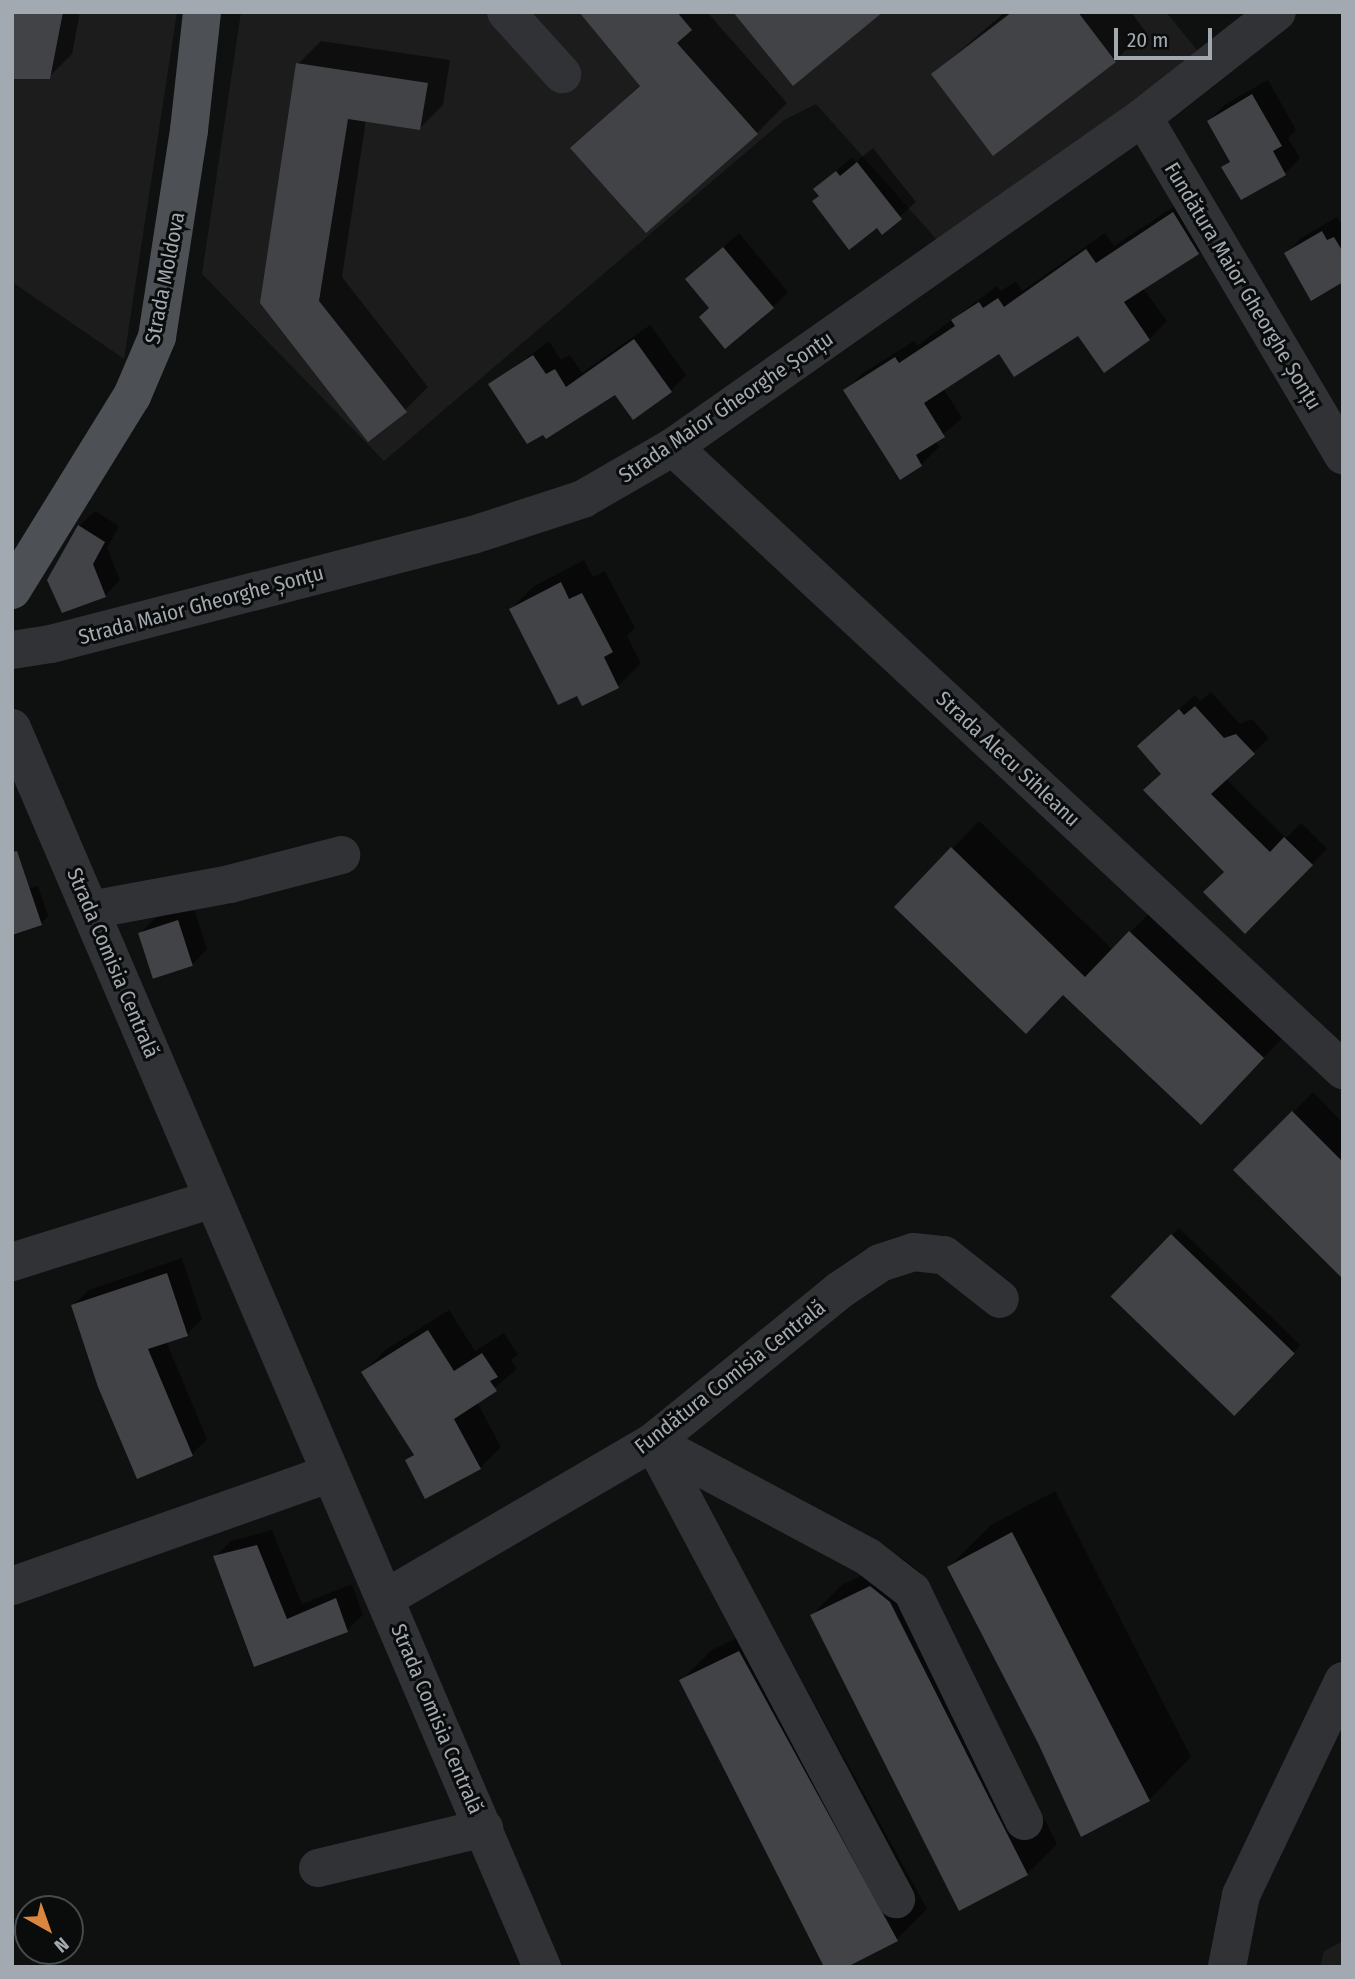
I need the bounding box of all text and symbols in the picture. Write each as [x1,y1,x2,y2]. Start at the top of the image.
scale bar [1117,14,1215,58]
text: 20 m [1127,27,1168,53]
street label: Fundătura Maior Gheorghe Șonțu [1159,158,1327,414]
street label: Strada Moldova [140,210,190,346]
street label: Strada Maior Gheorghe Șonțu [614,326,838,488]
street label: Strada Maior Gheorghe Șonțu [76,560,326,650]
street label: Strada Alecu Sihleanu [931,686,1085,832]
street label: Strada Comisia Centrală [62,864,164,1062]
street label: Fundătura Comisia Centrală [630,1295,830,1459]
street label: Strada Comisia Centrală [386,1620,488,1818]
north arrow [14,1895,84,1965]
text: N [50,1932,73,1957]

